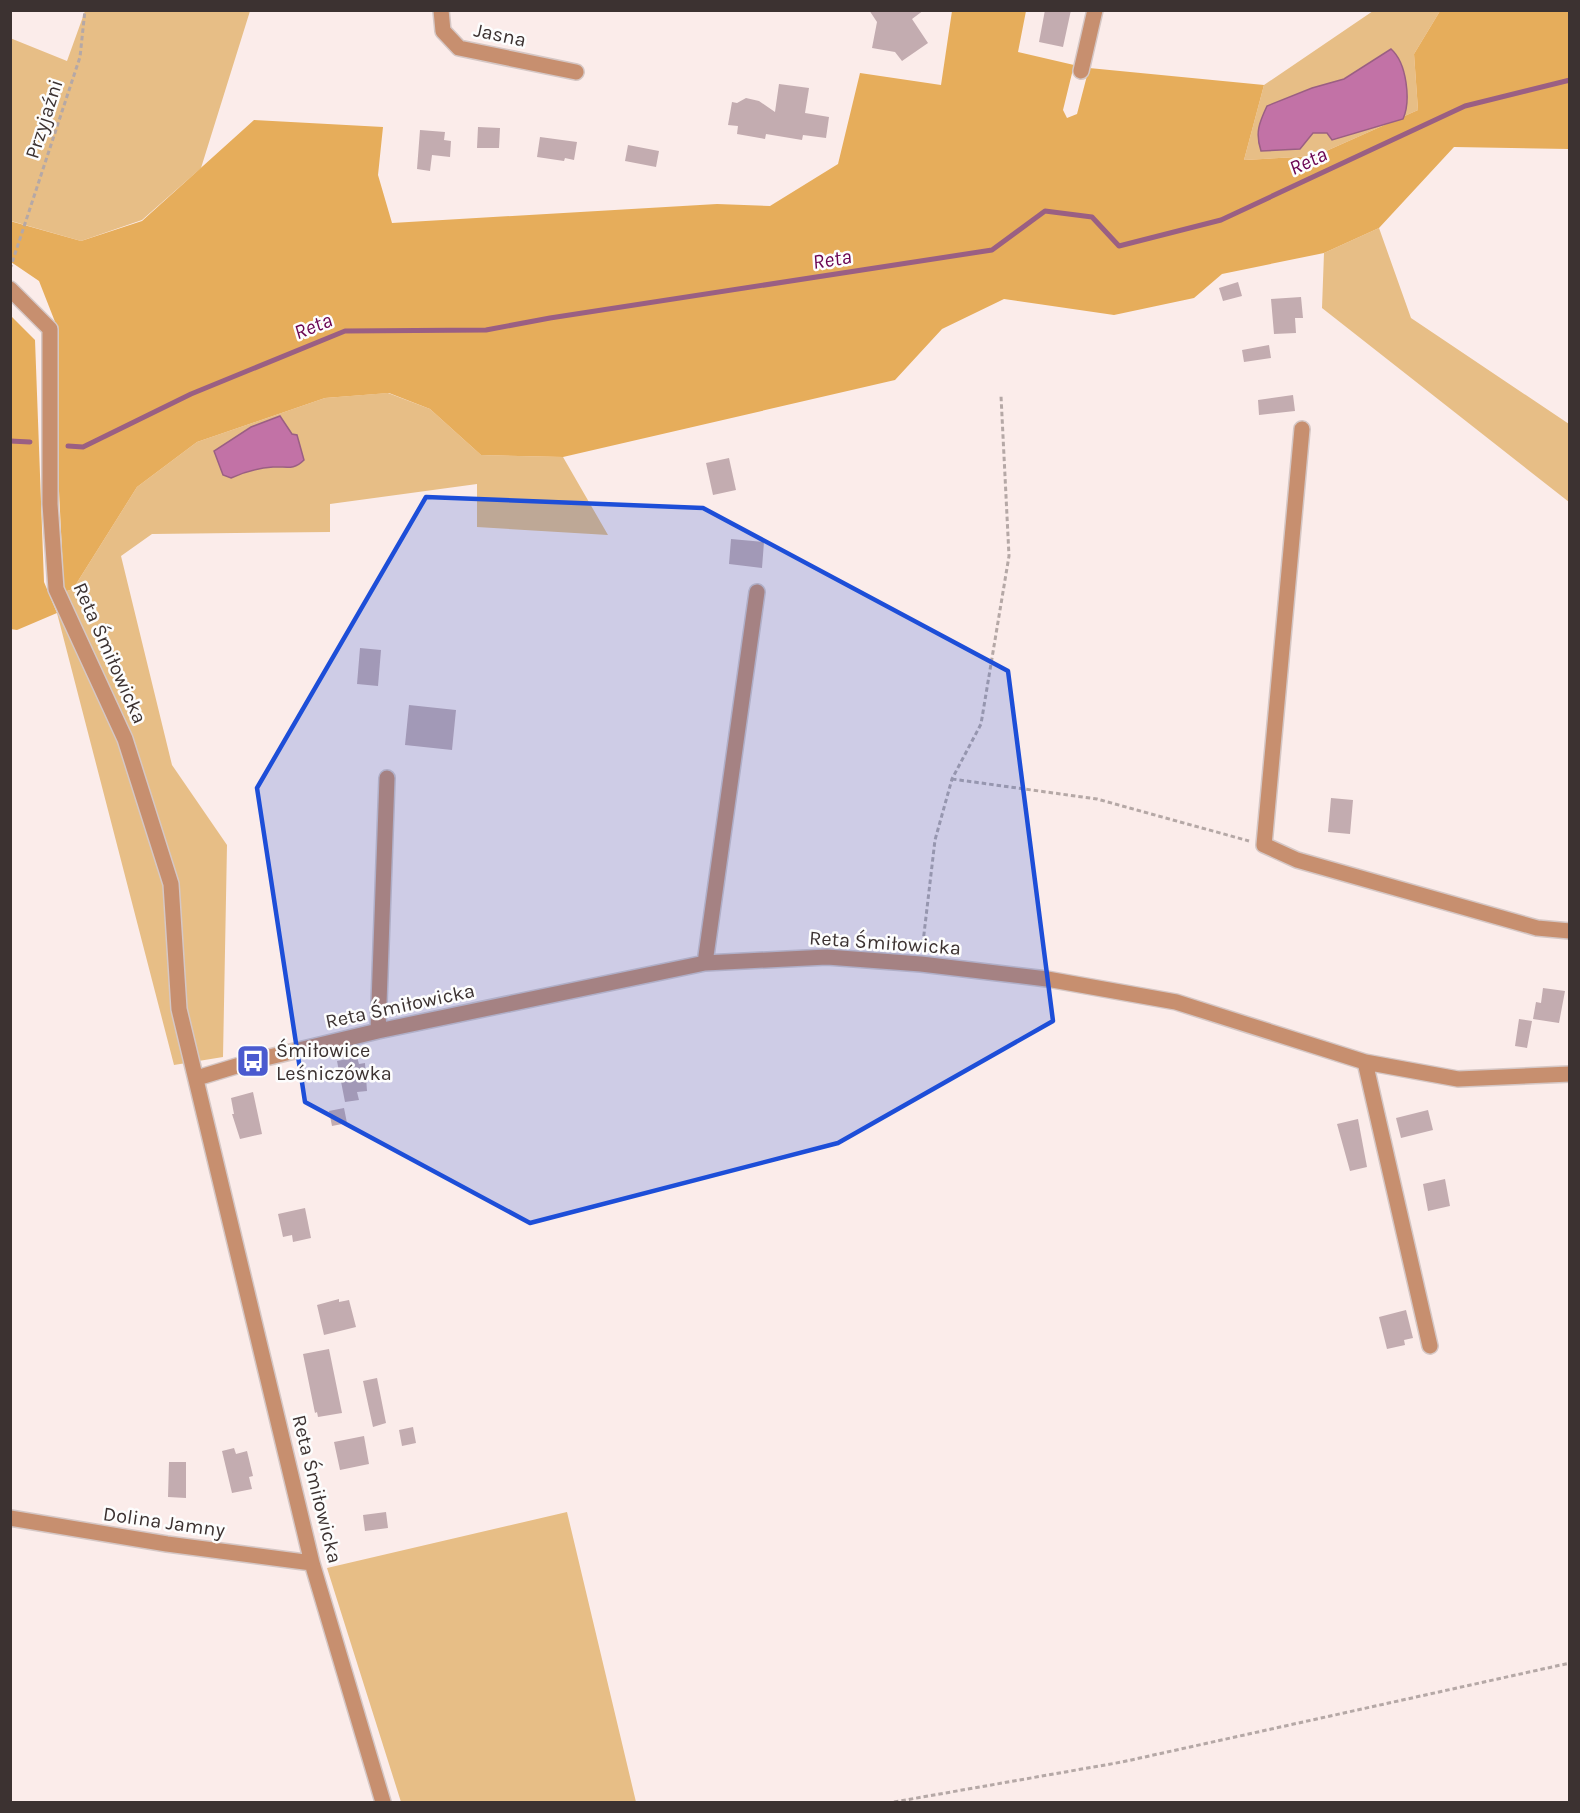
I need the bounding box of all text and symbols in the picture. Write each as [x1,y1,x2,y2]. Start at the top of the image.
street label: Jasna [472,18,528,52]
street label: Przyjaźni [20,76,68,162]
water label: Reta [1285,142,1331,180]
water label: Reta [811,244,853,274]
water label: Reta [290,308,336,344]
street label: Reta Śmiłowicka [69,578,152,727]
street label: Reta Śmiłowicka [808,925,962,960]
street label: Reta Śmiłowicka [323,978,477,1033]
place label: Śmiłowice Leśniczówka [276,1038,392,1085]
bus stop icon: Śmiłowice Leśniczówka [235,1043,271,1079]
street label: Reta Śmiłowicka [287,1412,348,1566]
street label: Dolina Jamny [102,1502,226,1542]

